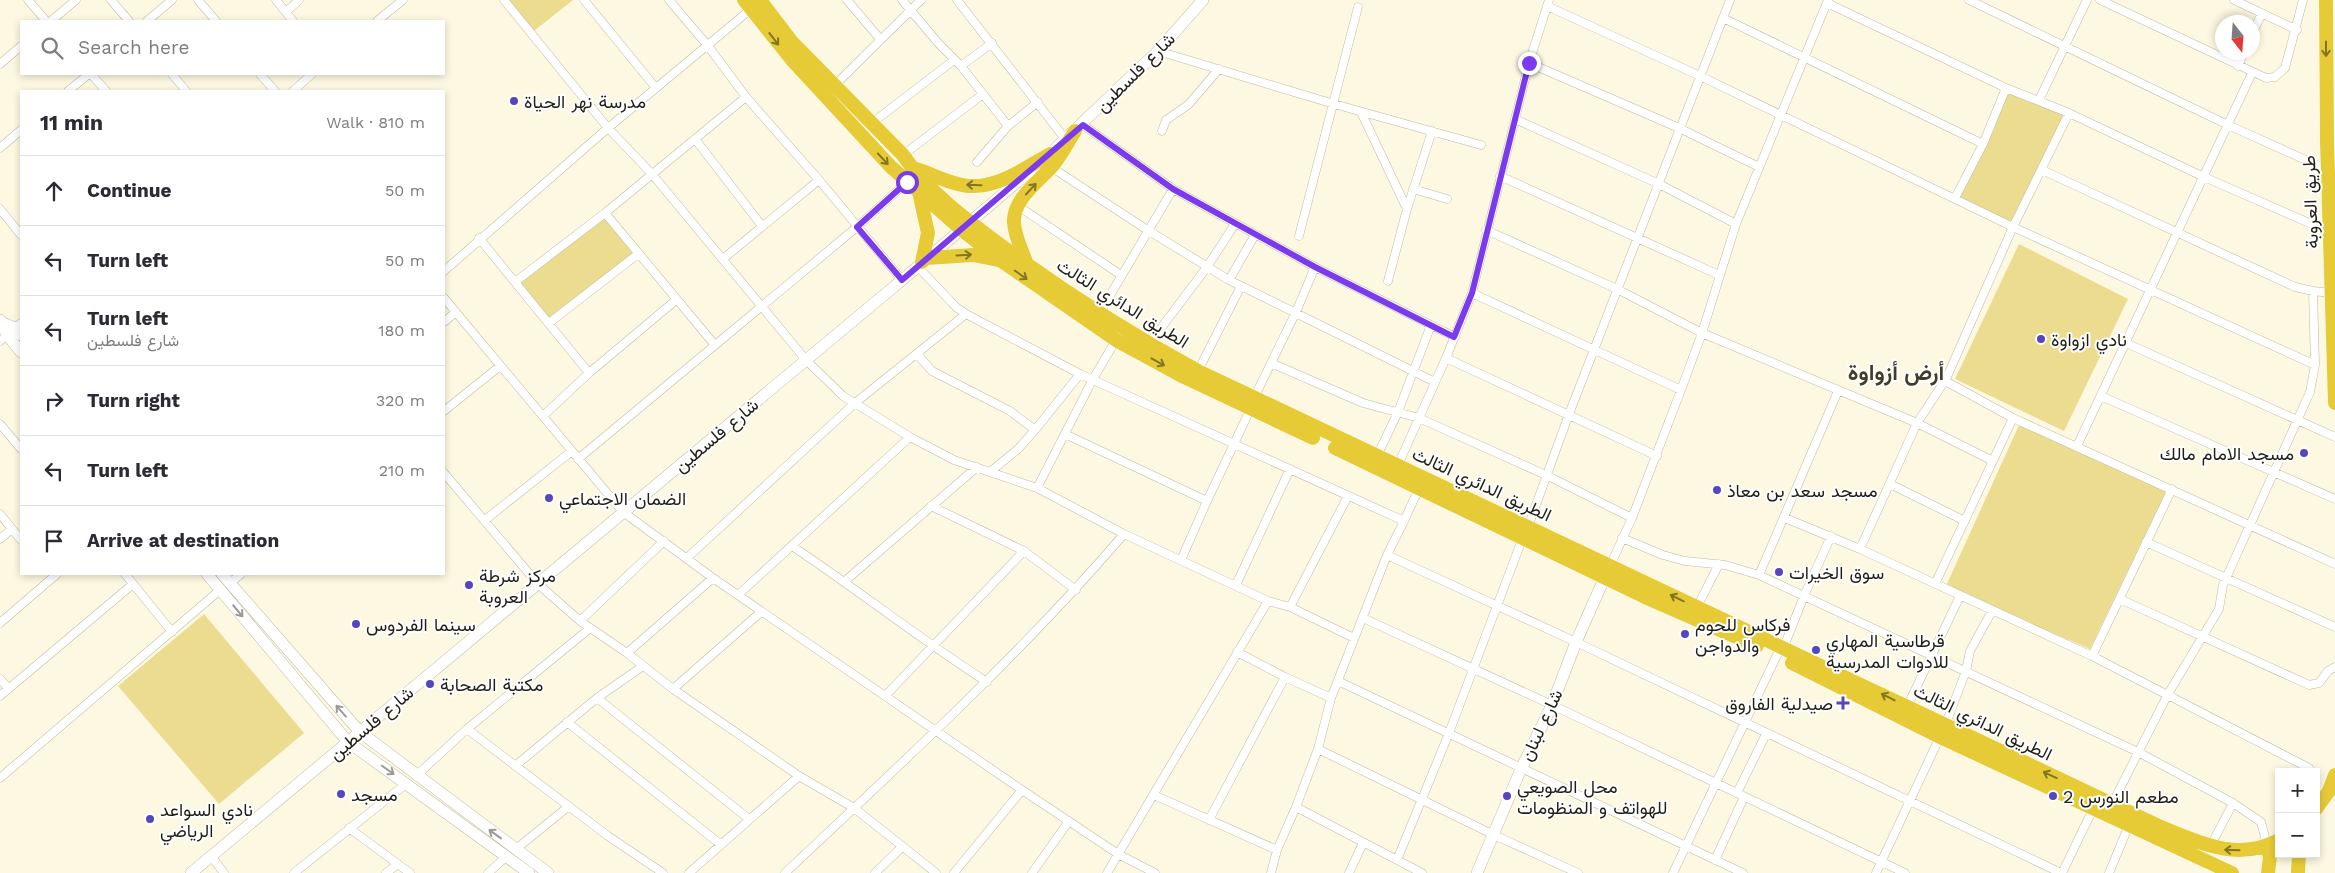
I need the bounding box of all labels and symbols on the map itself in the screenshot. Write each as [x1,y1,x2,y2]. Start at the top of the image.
north arrow [2215,15,2260,60]
street label: شارع فلسطين [1091,28,1181,118]
one-way arrow [769,32,780,45]
one-way arrow [2321,40,2331,56]
route end [1518,52,1541,75]
place label: مدرسة نهر الحياة [524,91,646,113]
marker: مدرسة نهر الحياة [508,95,520,107]
one-way arrow [877,152,889,165]
street label: طريق العروبة [2298,155,2323,249]
route start [896,171,919,194]
one-way arrow [966,180,982,190]
one-way arrow [1025,182,1037,195]
one-way arrow [955,251,971,260]
street label: الطريق الدائري الثالث [1051,254,1193,356]
one-way arrow [1014,270,1028,280]
place label: نادي ازواوة [2051,329,2127,355]
marker: نادي ازواوة [2035,333,2047,345]
one-way arrow [1150,357,1165,367]
district label: أرض أزواوة [1848,360,1944,386]
street label: شارع فلسطين [670,394,764,478]
street label: الطريق الدائري الثالث [1407,442,1555,530]
place label: مسجد الامام مالك [2160,443,2294,466]
marker: مسجد الامام مالك [2298,447,2310,459]
place label: مسجد سعد بن معاذ [1727,480,1878,502]
marker: مسجد سعد بن معاذ [1711,484,1723,496]
place label: الضمان الاجتماعي [559,488,686,514]
marker: الضمان الاجتماعي [543,492,555,504]
place label: سوق الخيرات [1789,562,1884,584]
place label: مركز شرطة العروبة [479,565,556,608]
marker: سوق الخيرات [1773,566,1785,578]
marker: مركز شرطة العروبة [463,579,475,591]
one-way arrow [1670,593,1685,602]
one-way arrow [232,604,243,617]
place label: سينما الفردوس [366,614,476,636]
place label: فركاس للحوم والدواجن [1695,614,1791,657]
marker: سينما الفردوس [350,618,362,630]
marker: فركاس للحوم والدواجن [1679,628,1691,640]
place label: قرطاسية المهاري للادوات المدرسية [1826,630,1949,673]
marker: قرطاسية المهاري للادوات المدرسية [1810,644,1822,656]
place label: مكتبة الصحابة [440,674,543,695]
marker: مكتبة الصحابة [424,678,436,690]
street label: الطريق الدائري الثالث [1908,679,2056,769]
street label: شارع فلسطين [325,682,419,766]
street label: شارع لبنان [1515,686,1569,765]
one-way arrow [1881,692,1896,701]
place label: صيدلية الفاروق [1725,693,1833,715]
marker: صيدلية الفاروق [1837,697,1849,709]
one-way arrow [335,704,347,717]
one-way arrow [381,765,395,775]
one-way arrow [2043,770,2058,779]
place label: محل الصويعي للهواتف و المنظومات [1517,776,1668,819]
place label: مسجد [351,784,398,805]
place label: مطعم النورس 2 [2063,786,2179,809]
marker: مسجد [335,788,347,800]
marker: محل الصويعي للهواتف و المنظومات [1501,790,1513,802]
marker: مطعم النورس 2 [2047,790,2059,802]
place label: نادي السواعد الرياضي [160,799,253,846]
marker: نادي السواعد الرياضي [144,813,156,825]
one-way arrow [488,829,502,839]
one-way arrow [2224,845,2240,854]

